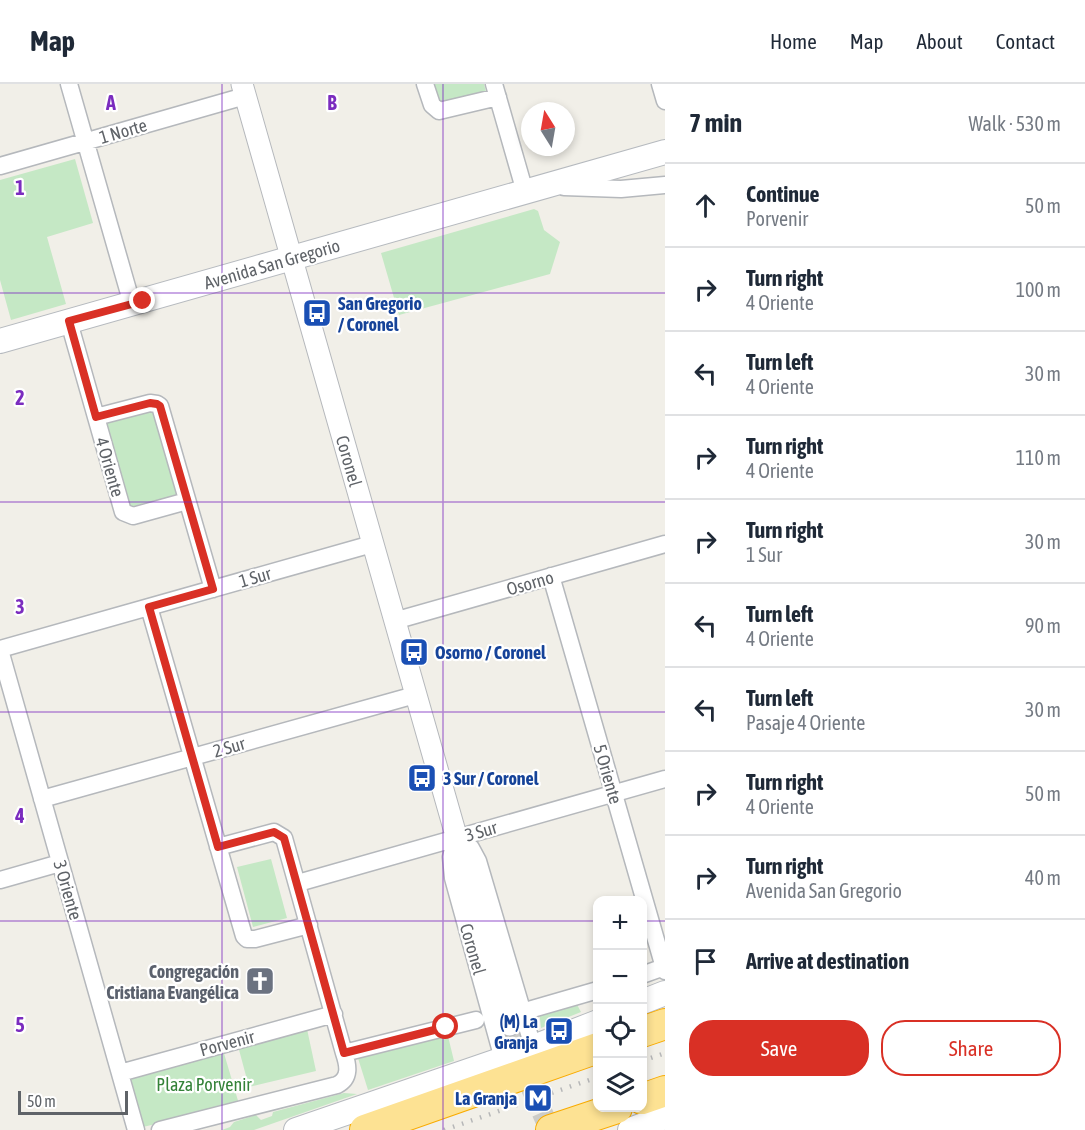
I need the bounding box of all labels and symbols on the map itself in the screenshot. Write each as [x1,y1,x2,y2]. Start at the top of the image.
text: A [105,91,116,114]
text: B [327,91,337,114]
north arrow [521,102,575,156]
street label: 1 Norte [97,114,149,148]
text: 1 [15,176,25,199]
street label: Avenida San Gregorio [202,235,342,293]
route end [129,287,155,313]
place label: San Gregorio / Coronel [338,293,422,335]
bus stop icon: San Gregorio / Coronel [301,297,333,329]
text: 2 [15,386,25,409]
street label: Coronel [332,433,366,489]
street label: 4 Oriente [92,435,128,499]
street label: 1 Sur [236,562,274,592]
street label: Osorno [504,566,556,600]
text: 3 [15,595,25,618]
bus stop icon: Osorno / Coronel [398,636,430,668]
place label: Osorno / Coronel [435,642,546,663]
street label: 2 Sur [210,732,248,762]
street label: 5 Oriente [590,742,626,806]
bus stop icon: 3 Sur / Coronel [406,762,438,794]
place label: 3 Sur / Coronel [443,768,539,789]
text: 4 [14,804,25,827]
street label: 3 Sur [462,816,500,846]
street label: 3 Oriente [50,858,86,922]
street label: Coronel [456,921,490,977]
place label: Congregación Cristiana Evangélica [106,961,239,1003]
church icon: Congregación Cristiana Evangélica [244,965,276,997]
place label: (M) La Granja [494,1011,538,1053]
text: 5 [15,1013,25,1036]
route start [432,1013,458,1039]
bus stop icon: (M) La Granja [543,1015,575,1047]
street label: Porvenir [197,1025,257,1060]
park label: Plaza Porvenir [156,1074,252,1095]
metro station icon: La Granja [522,1082,554,1114]
scale bar [18,1088,128,1116]
place label: La Granja [455,1088,517,1109]

